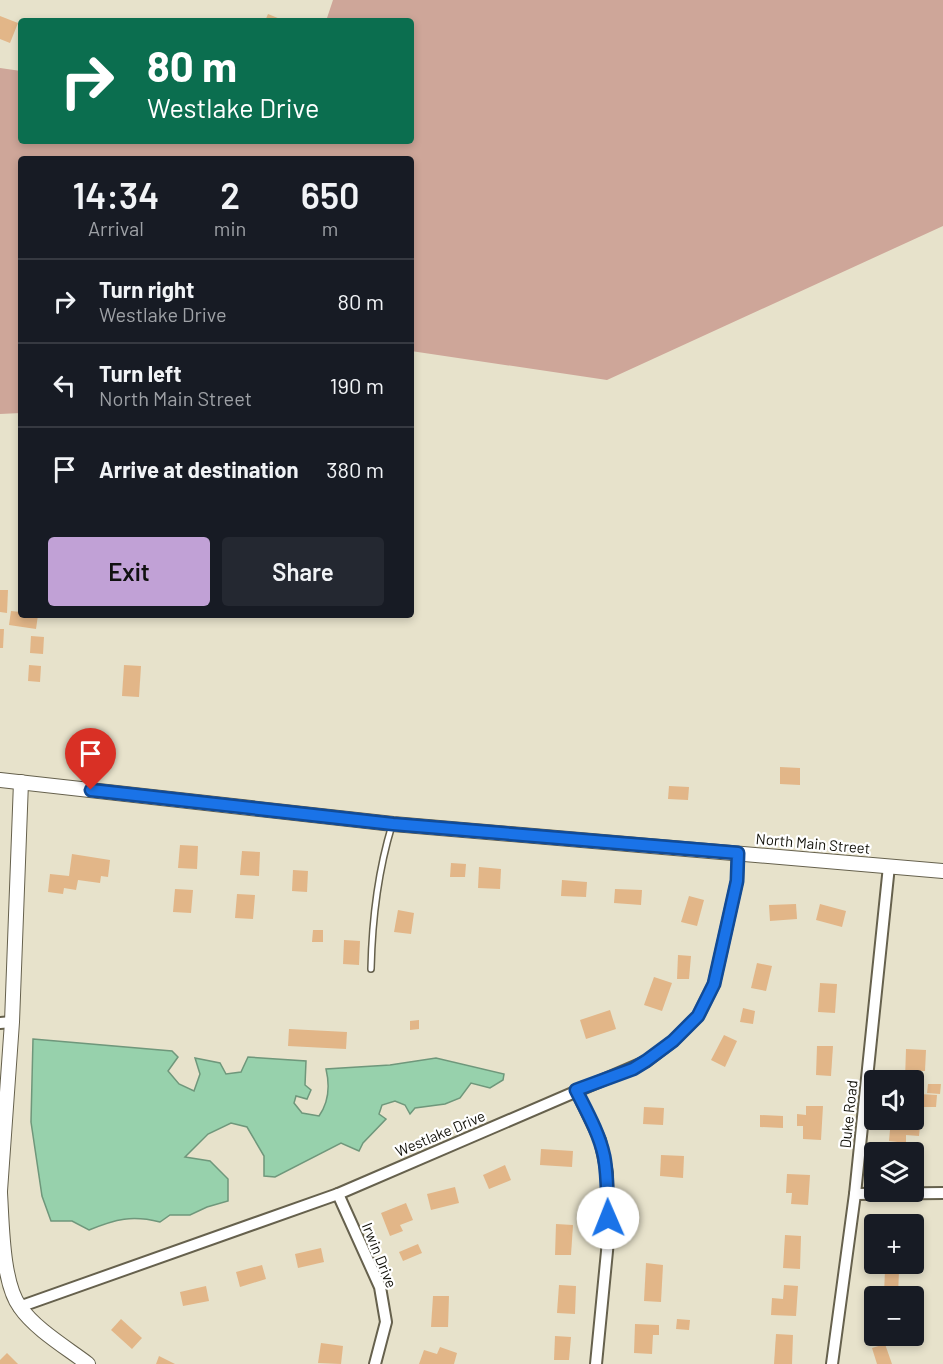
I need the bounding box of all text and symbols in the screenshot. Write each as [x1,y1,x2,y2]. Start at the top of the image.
text: 80 m [147,40,237,90]
icon: right [48,42,126,120]
text: Westlake Drive [147,91,319,123]
text: 14:34 [73,173,159,216]
text: 2 [220,173,240,216]
text: 650 [301,173,359,216]
text: Arrival [88,216,144,240]
text: min [214,216,246,240]
text: m [322,216,338,240]
text: Turn right [99,276,194,302]
icon: right [48,285,81,318]
text: 80 m [338,288,384,314]
text: Westlake Drive [99,302,227,326]
text: Turn left [99,360,182,386]
icon: left [48,369,81,402]
text: 190 m [330,372,384,398]
text: North Main Street [99,386,252,410]
icon: arrive [48,453,81,486]
text: Arrive at destination [99,456,298,482]
text: 380 m [326,456,384,482]
button: Exit [48,537,210,606]
button: Share [222,537,384,606]
pin [65,728,116,790]
icon: arrive [74,737,107,770]
street label: North Main Street [755,829,871,857]
map controls [864,1070,924,1346]
button: sound [864,1070,924,1130]
street label: Duke Road [835,1079,861,1149]
street label: Westlake Drive [392,1106,488,1160]
button: layers [864,1142,924,1202]
position arrow [576,1186,640,1250]
button: + [864,1214,924,1274]
street label: Irwin Drive [359,1220,401,1290]
button: − [864,1286,924,1346]

